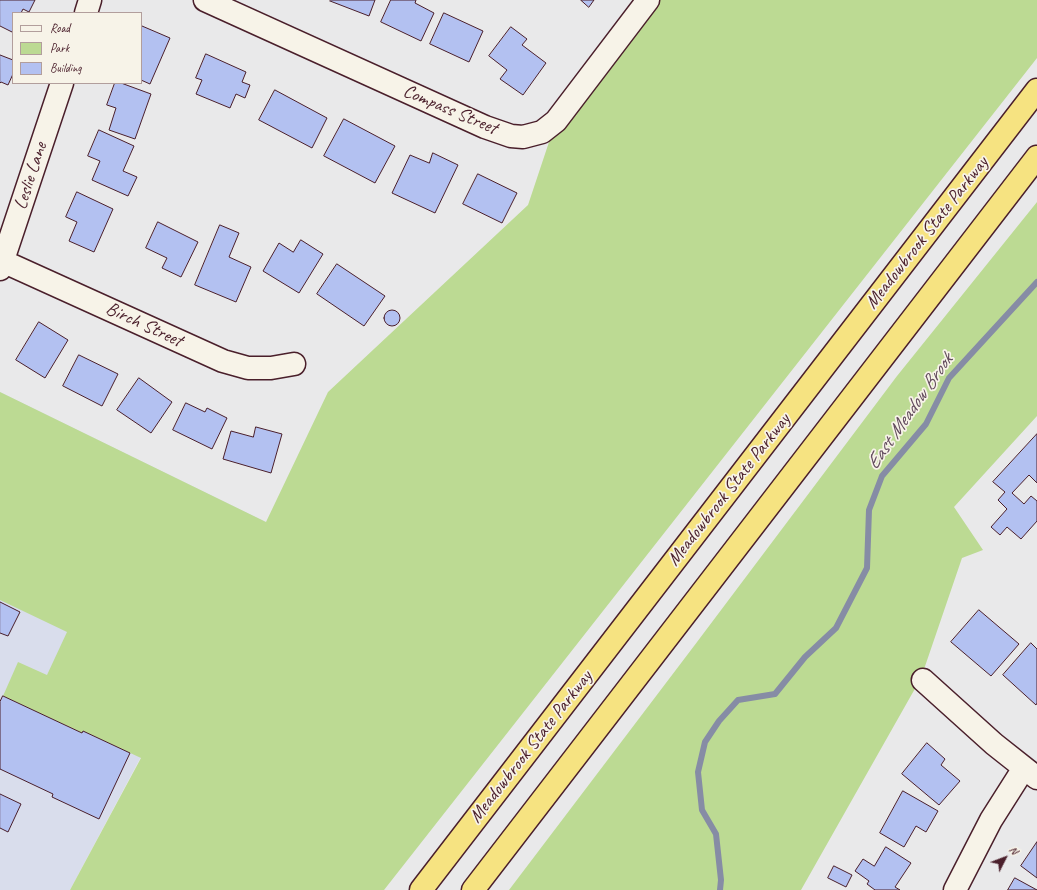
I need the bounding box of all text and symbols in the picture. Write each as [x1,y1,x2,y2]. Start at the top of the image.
legend [12,12,142,84]
text: Road [50,20,70,36]
text: Park [50,40,69,56]
text: Building [50,60,82,76]
street label: Compass Street [399,80,501,140]
street label: Leslie Lane [9,139,53,213]
street label: Meadowbrook State Parkway [860,152,994,314]
street label: Birch Street [102,297,186,353]
water label: East Meadow Brook [861,350,959,474]
street label: Meadowbrook State Parkway [662,409,796,571]
street label: Meadowbrook State Parkway [464,666,598,828]
north arrow [985,838,1025,878]
text: N [1006,843,1021,857]

